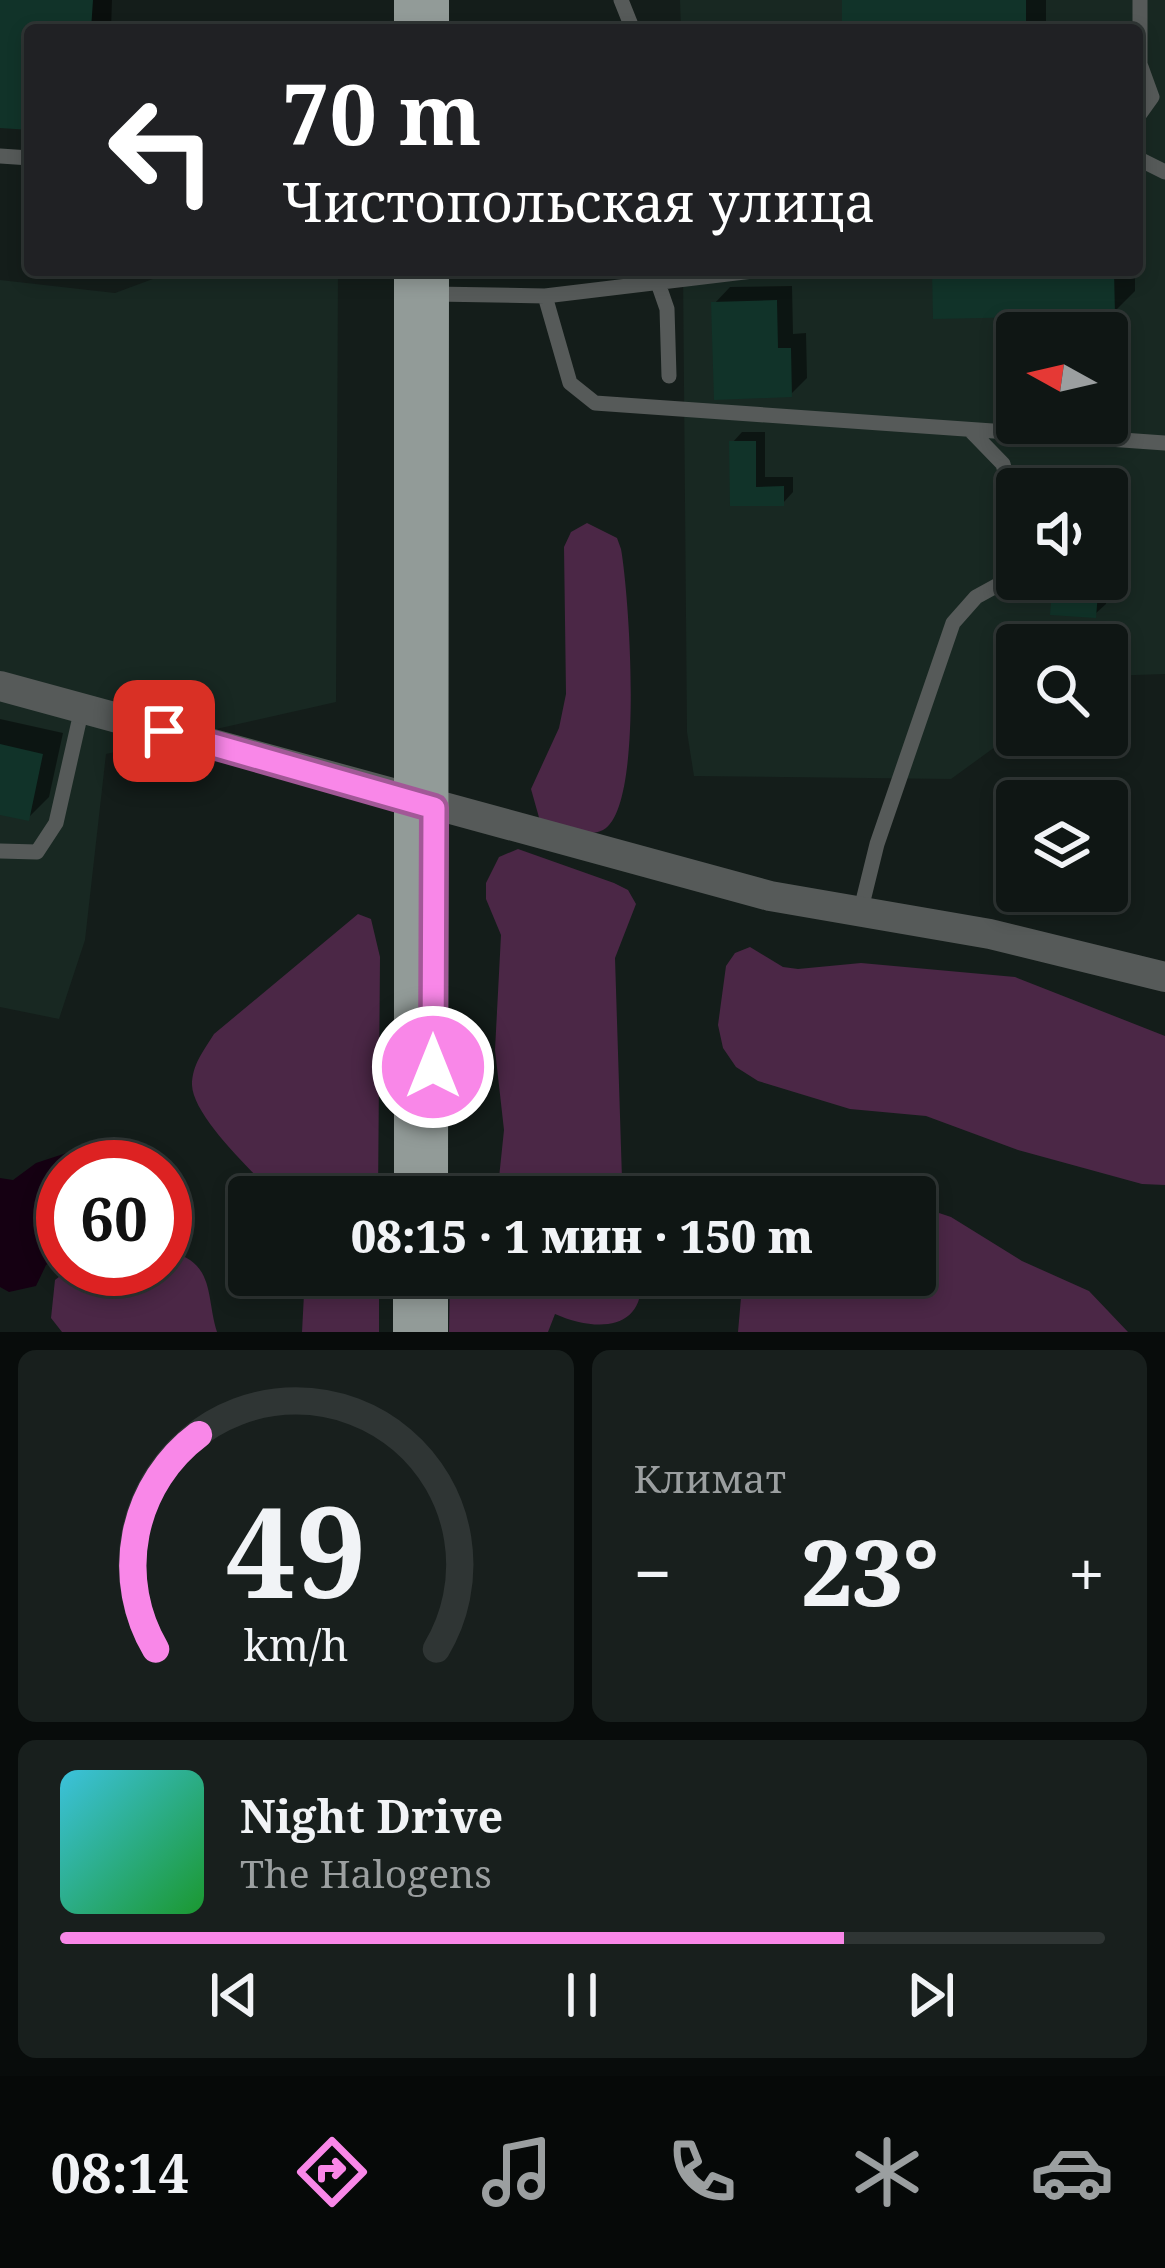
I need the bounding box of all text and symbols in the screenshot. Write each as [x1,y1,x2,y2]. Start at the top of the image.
text: 70 m [282,55,482,170]
icon: left [84,72,240,228]
text: Чистопольская улица [282,164,876,238]
north arrow [996,312,1128,444]
map controls [996,312,1128,912]
button: sound [996,468,1128,600]
button: search [996,624,1128,756]
pin [113,680,215,782]
icon: arrive [131,698,197,764]
button: layers [996,780,1128,912]
position arrow [370,1004,496,1130]
speed limit sign: 60 [36,1140,192,1296]
text: 08:15 · 1 мин · 150 m [351,1205,813,1266]
text: Климат [634,1451,786,1504]
text: 49 [225,1465,366,1635]
text: 23° [801,1510,939,1632]
text: − [634,1527,672,1617]
text: + [1068,1527,1105,1617]
text: km/h [243,1615,348,1674]
text: Night Drive [240,1785,503,1846]
text: The Halogens [240,1846,492,1899]
icon: previous [201,1962,267,2028]
icon: pause [549,1962,615,2028]
icon: next [898,1962,964,2028]
icon: directions [290,2130,374,2214]
icon: music [475,2130,559,2214]
icon: phone [660,2130,744,2214]
icon: climate [845,2130,929,2214]
icon: car [1030,2130,1114,2214]
text: 08:14 [51,2135,189,2209]

